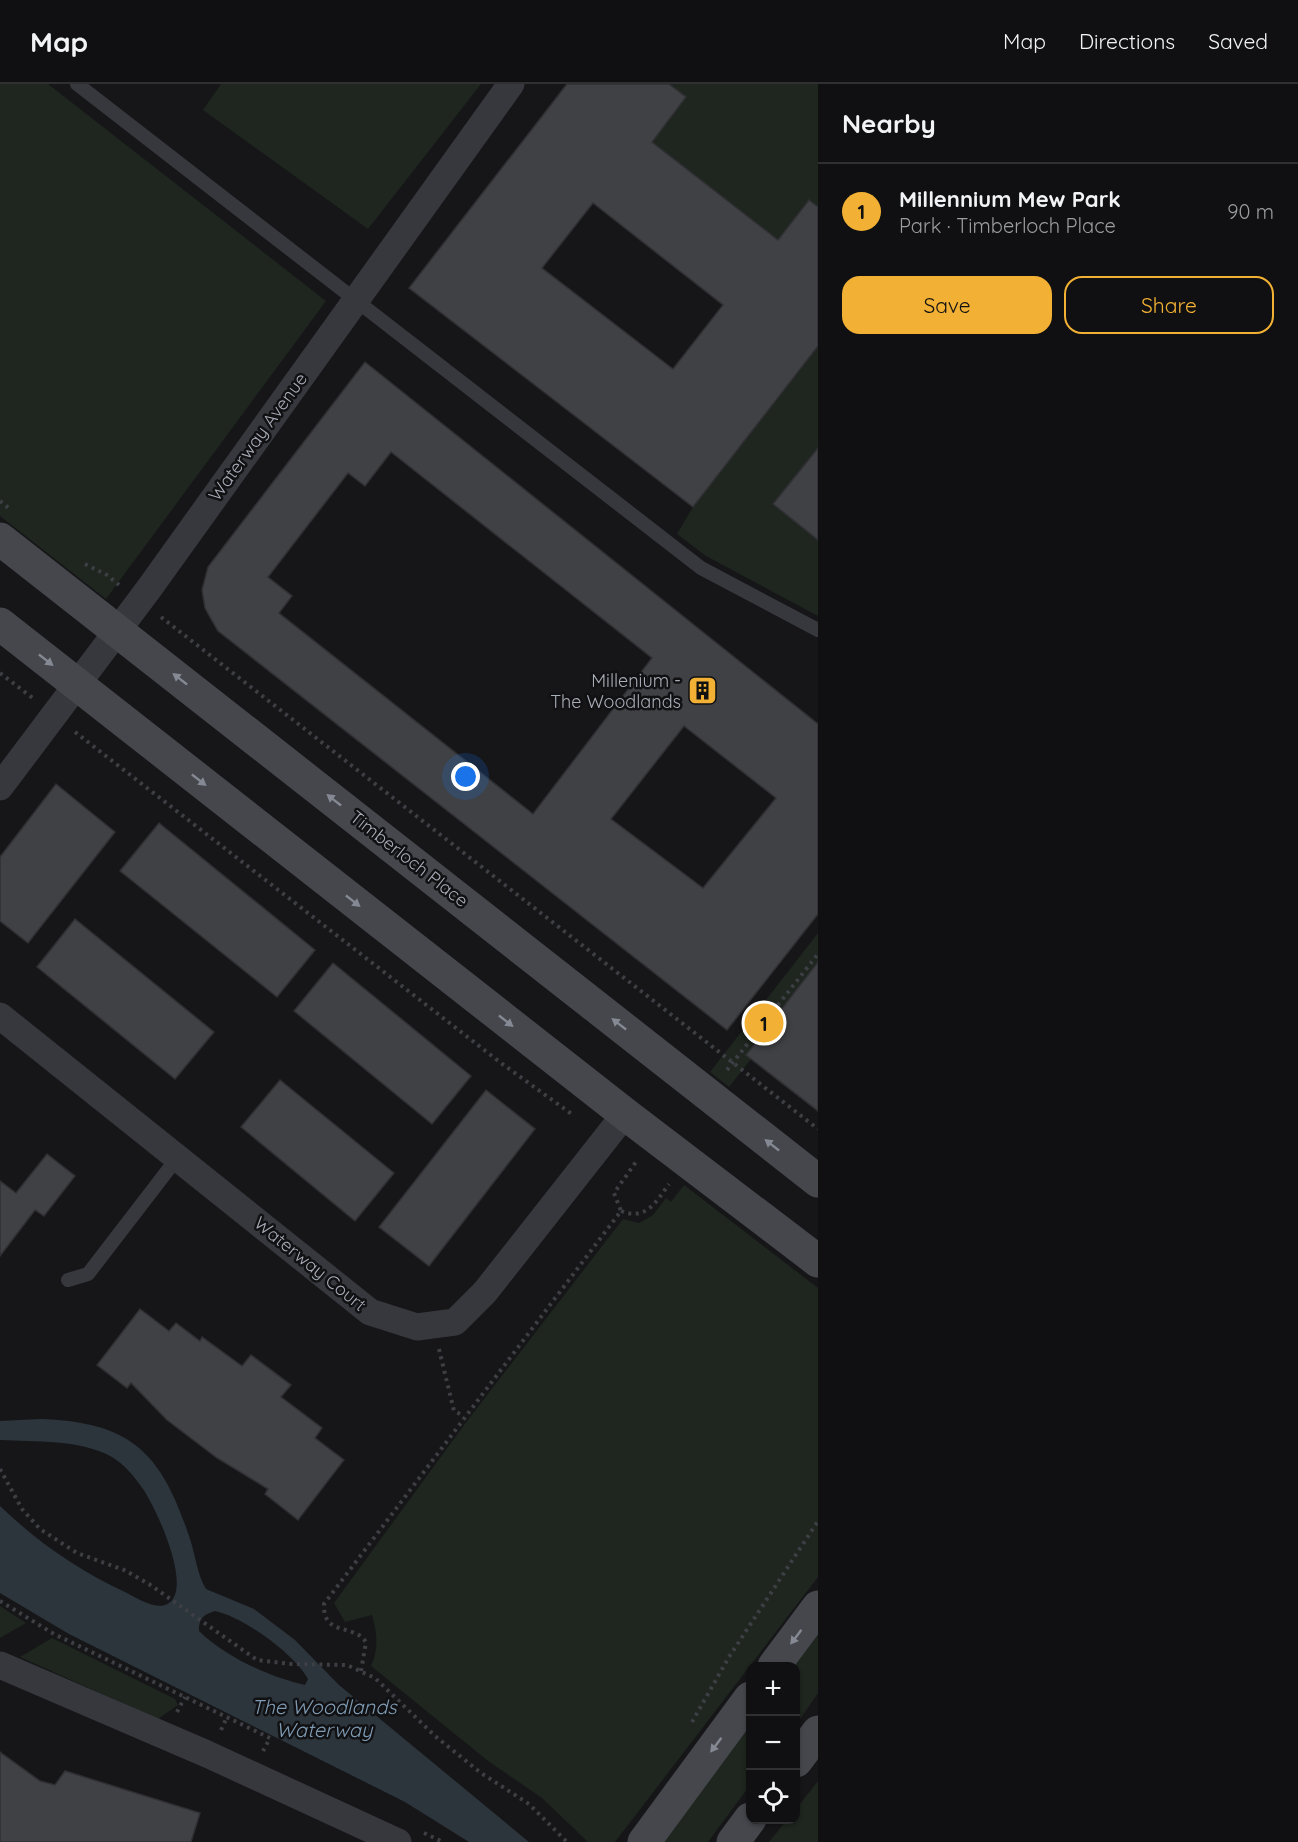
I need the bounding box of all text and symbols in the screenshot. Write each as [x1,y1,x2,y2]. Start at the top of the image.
text: Map [30,24,88,59]
text: Map [1003,28,1046,54]
text: Directions [1079,28,1175,54]
text: Saved [1208,28,1268,54]
text: Nearby [842,107,936,140]
text: Millennium Mew Park [899,185,1121,213]
text: 1 [858,199,865,224]
text: 90 m [1227,199,1274,224]
text: Park · Timberloch Place [899,213,1116,238]
button: Save [842,276,1052,334]
button: Share [1064,276,1274,334]
street label: Waterway Avenue [203,368,312,506]
one-way arrow [38,653,54,666]
place label: Millenium - The Woodlands [550,669,681,713]
one-way arrow [173,674,188,686]
building icon: Millenium - The Woodlands [686,675,718,707]
your location [451,762,480,791]
one-way arrow [192,774,207,786]
one-way arrow [326,794,341,806]
street label: Timberloch Place [346,805,473,912]
one-way arrow [345,894,361,907]
pin: 1 [744,1000,783,1046]
one-way arrow [498,1015,514,1028]
one-way arrow [611,1019,626,1031]
one-way arrow [764,1138,780,1151]
street label: Waterway Court [250,1211,371,1316]
one-way arrow [790,1628,802,1644]
map controls [746,1662,800,1824]
button: + [746,1662,800,1716]
water label: The Woodlands Waterway [251,1694,398,1742]
button: − [746,1716,800,1770]
one-way arrow [710,1738,722,1753]
button: locate [746,1770,800,1824]

